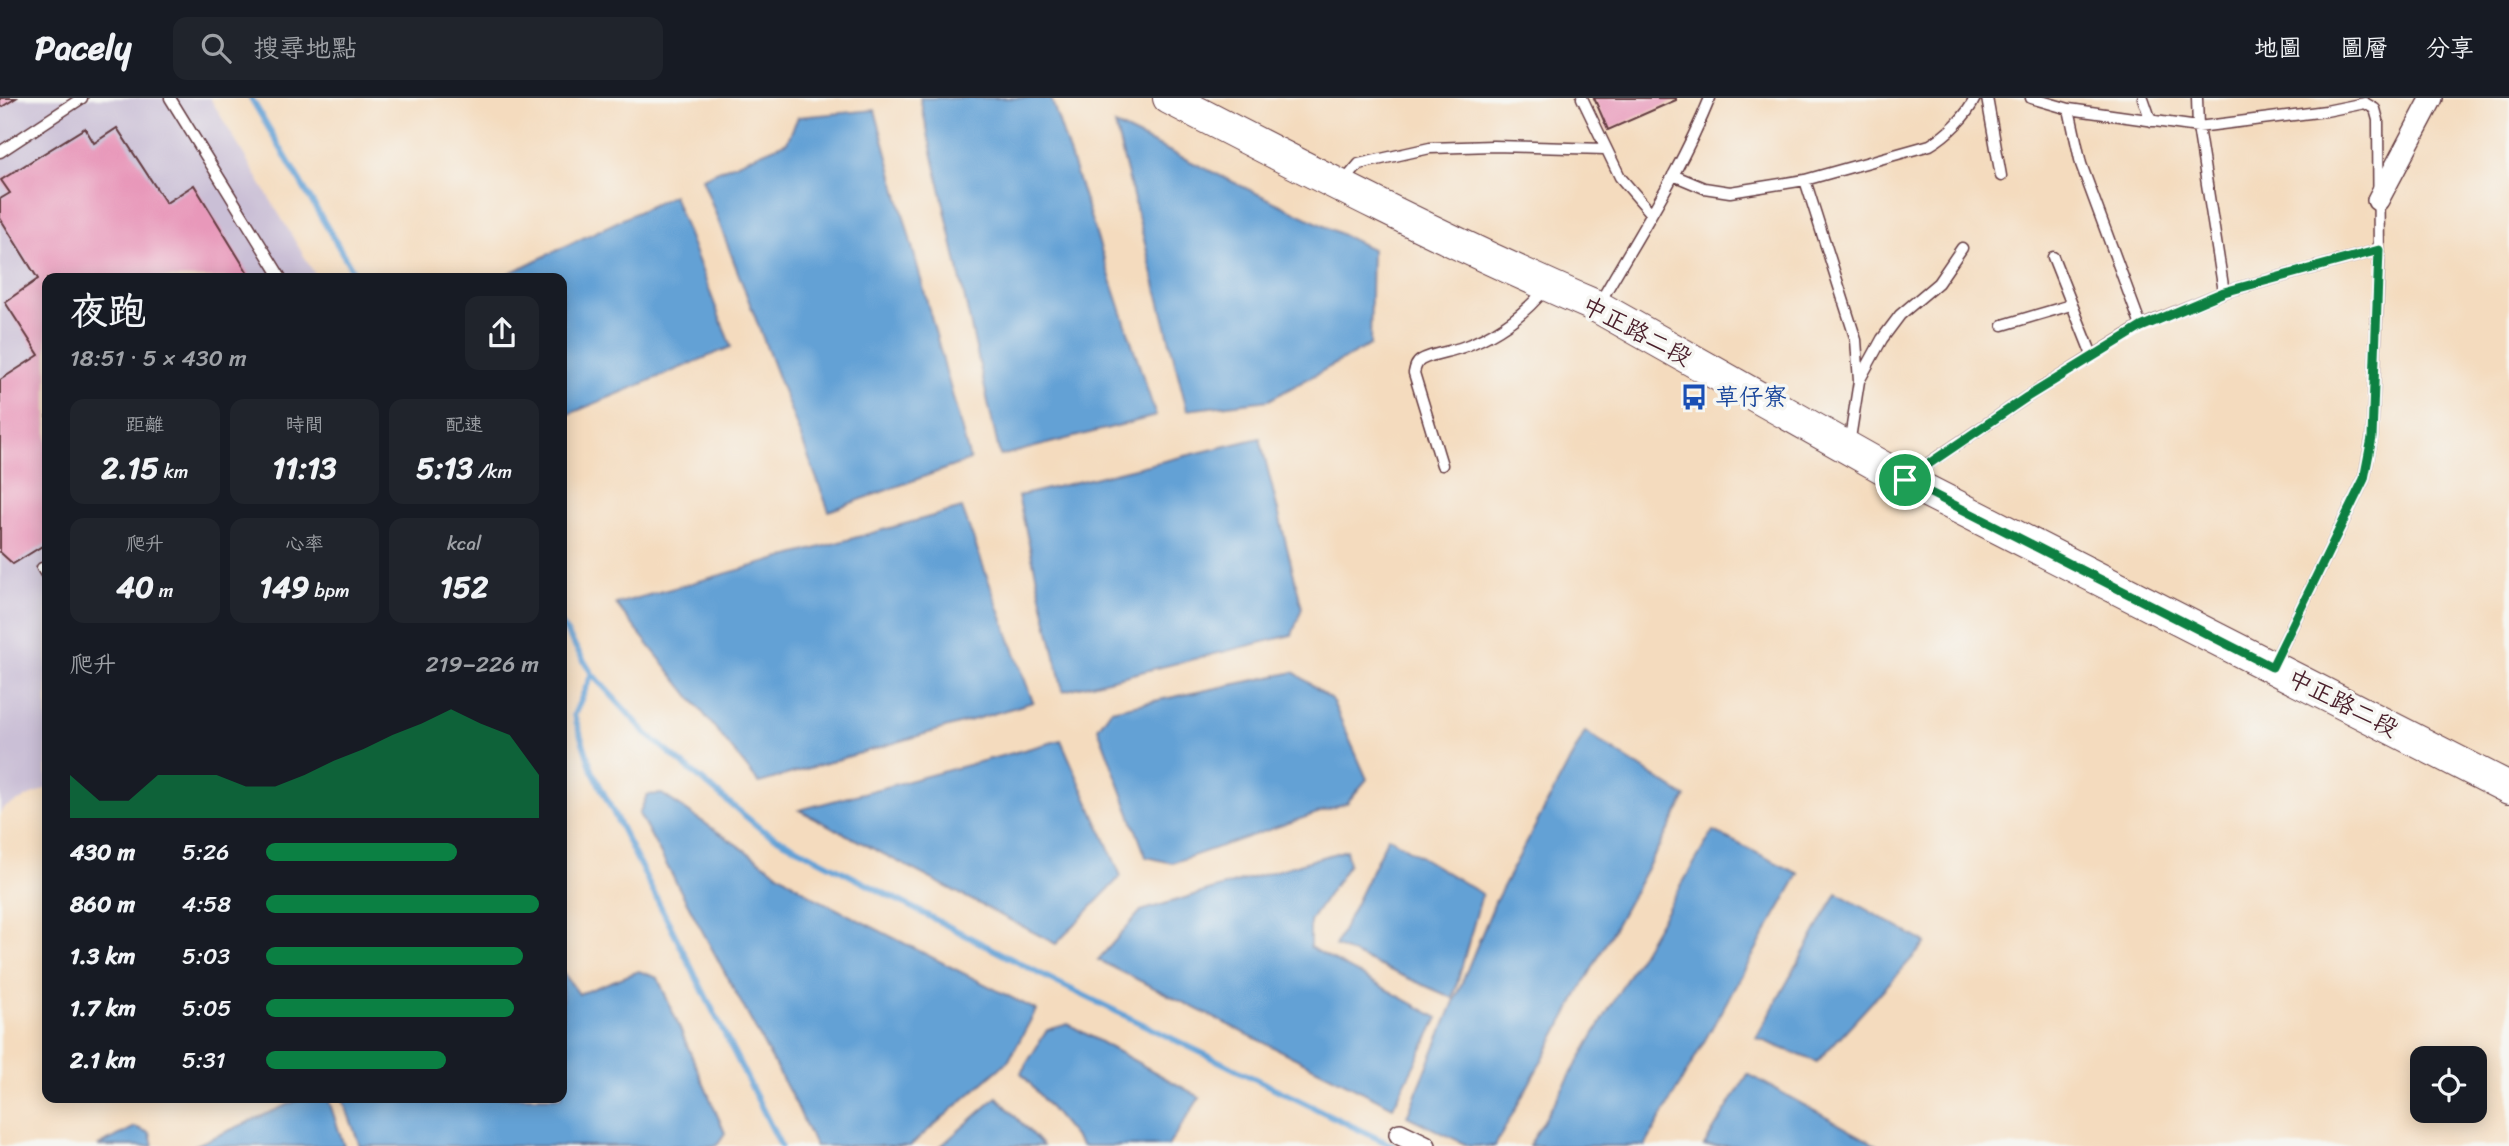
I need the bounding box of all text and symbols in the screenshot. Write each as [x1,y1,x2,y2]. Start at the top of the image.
search box [173,17,663,80]
text: Pacely [35,19,131,77]
text: 搜尋地點 [253,25,357,71]
text: 地圖 [2254,27,2302,69]
text: 圖層 [2340,27,2388,69]
text: 分享 [2426,27,2474,69]
icon: search [197,29,235,67]
text: 夜跑 [70,278,146,345]
street label: 中正路二段 [1574,284,1700,378]
button: share [465,296,539,370]
text: 18:51 · 5 × 430 m [70,338,247,379]
place label: 草仔寮 [1715,376,1787,418]
bus stop icon: 草仔寮 [1679,382,1709,412]
text: 距離 [126,408,164,441]
text: 時間 [285,408,324,441]
text: 配速 [445,408,483,441]
text: 2.15 [101,441,159,495]
text: 11:13 [272,441,337,495]
text: 5:13 [416,441,473,495]
pin [1875,450,1935,510]
text: km [159,455,188,488]
text: /km [473,455,512,488]
icon: arrive [1886,461,1924,499]
text: 爬升 [126,527,164,560]
text: 心率 [285,527,324,560]
text: kcal [447,527,481,560]
text: 40 [116,560,154,614]
text: 149 [259,560,310,614]
text: 152 [440,560,488,614]
text: m [154,574,173,607]
text: bpm [310,574,350,607]
text: 爬升 [70,644,116,685]
text: 219–226 m [425,644,539,685]
street label: 中正路二段 [2280,657,2406,749]
text: 430 m [70,832,135,873]
text: 5:26 [182,832,229,873]
text: 860 m [70,884,135,925]
text: 4:58 [182,884,231,925]
text: 1.3 km [70,936,135,977]
text: 5:03 [182,936,230,977]
text: 1.7 km [70,988,136,1029]
text: 5:05 [182,988,232,1029]
text: 2.1 km [70,1040,136,1081]
text: 5:31 [182,1040,226,1081]
map controls [2410,1046,2487,1123]
button: locate [2410,1046,2487,1123]

